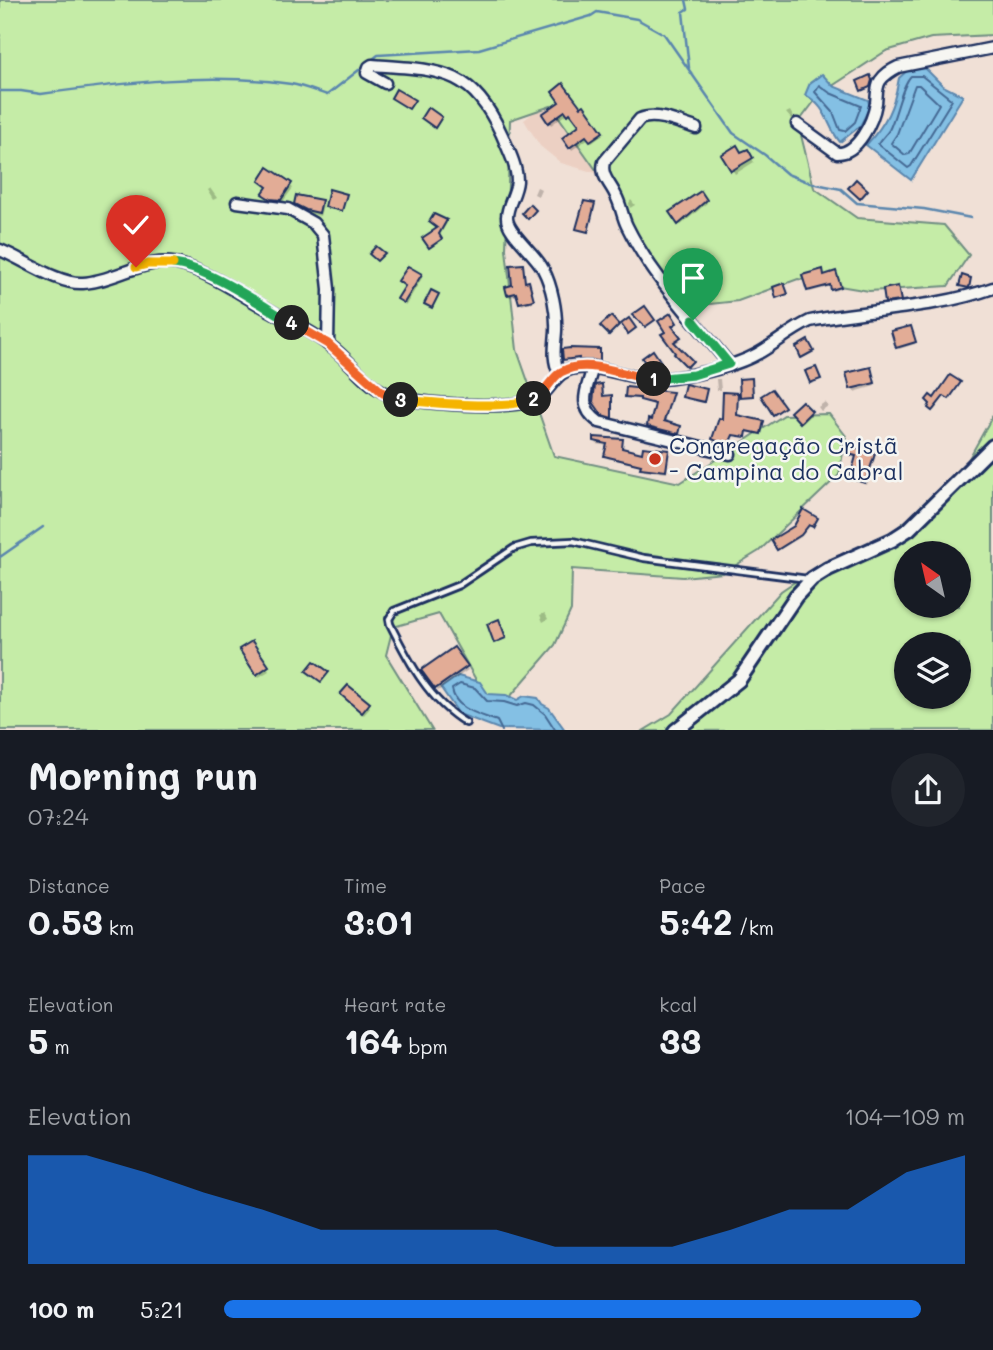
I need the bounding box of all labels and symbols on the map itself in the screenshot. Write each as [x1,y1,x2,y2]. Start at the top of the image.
pin [106,195,166,267]
pin [663,248,723,320]
pin: 4 [274,306,310,340]
pin: 1 [636,362,672,396]
pin: 3 [384,382,418,418]
pin: 2 [516,382,552,416]
place label: Congregação Cristã - Campina do Cabral [669,430,903,486]
marker: Congregação Cristã - Campina do Cabral [647,451,663,467]
north arrow [894,541,971,618]

